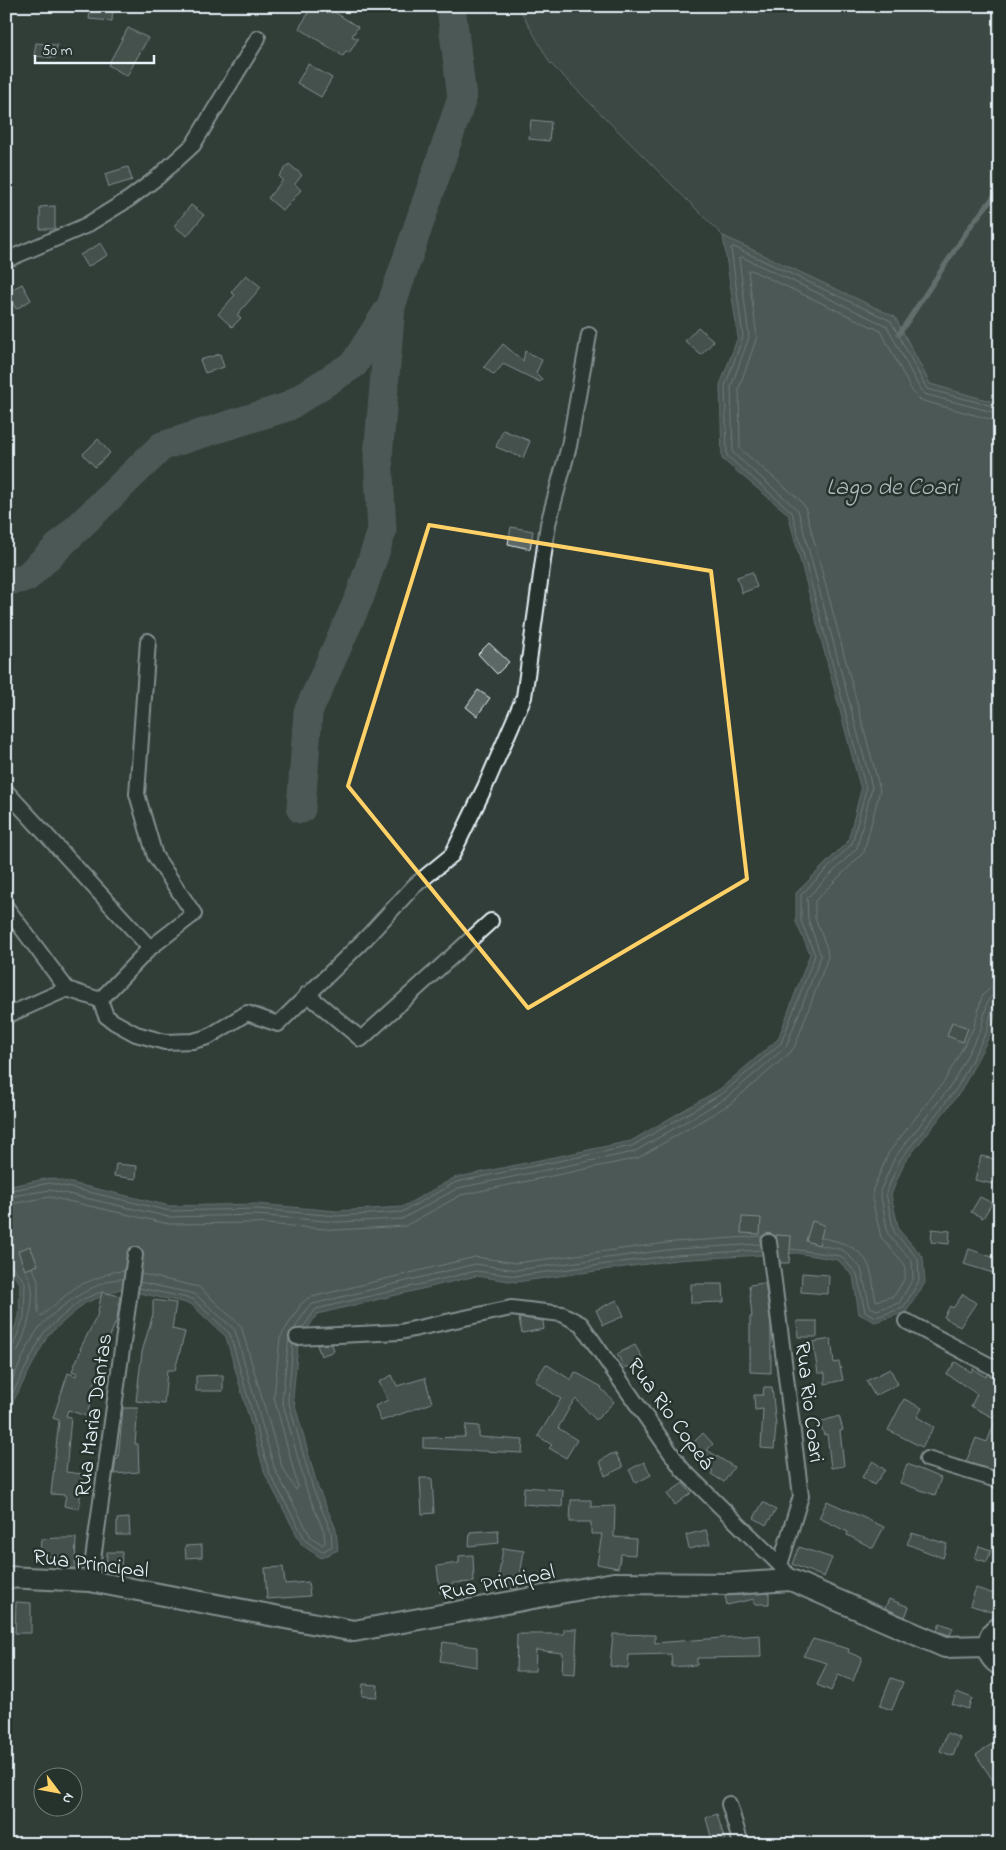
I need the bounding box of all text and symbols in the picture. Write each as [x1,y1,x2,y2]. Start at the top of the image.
scale bar [35,32,154,64]
text: 50 m [42,40,73,62]
water label: Lago de Coari [826,471,961,506]
street label: Rua Maria Dantas [68,1332,122,1499]
street label: Rua Rio Coari [785,1340,831,1465]
street label: Rua Rio Copeá [618,1352,721,1477]
street label: Rua Principal [31,1542,150,1588]
street label: Rua Principal [437,1557,558,1611]
north arrow [32,1768,82,1818]
text: N [56,1789,79,1808]

